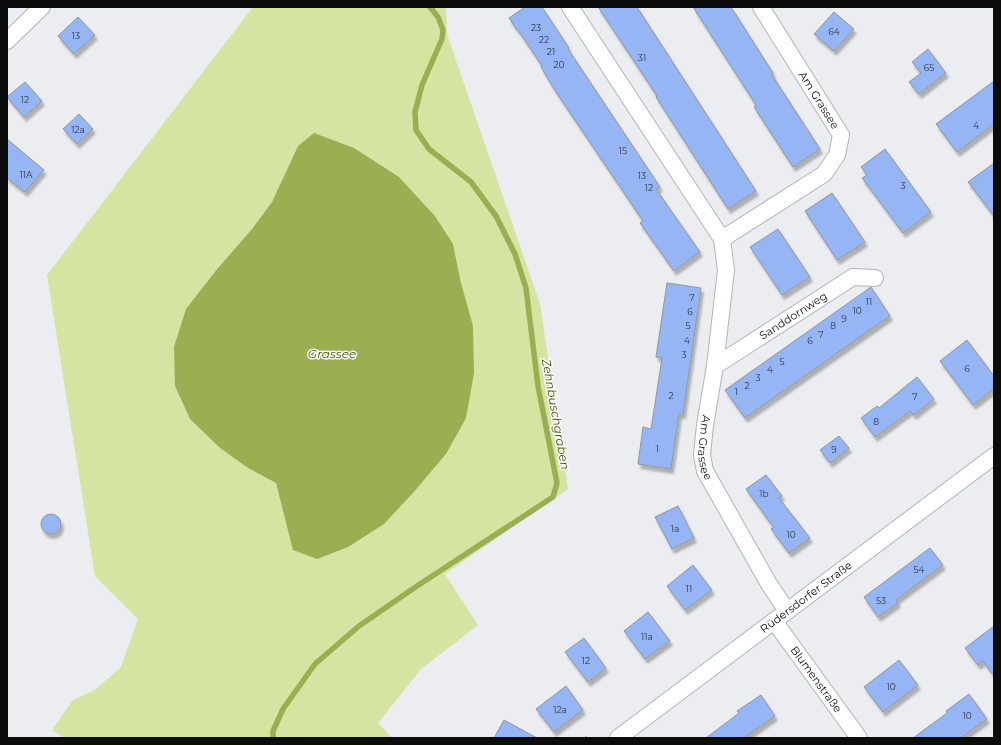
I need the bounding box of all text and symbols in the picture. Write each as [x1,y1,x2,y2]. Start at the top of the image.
house number: 23 [531,22,541,33]
house number: 64 [828,26,840,37]
house number: 13 [72,30,80,41]
house number: 22 [539,34,549,45]
house number: 21 [547,46,555,57]
house number: 31 [638,52,646,63]
house number: 20 [553,59,565,70]
house number: 65 [924,62,934,73]
street label: Am Grassee [796,69,842,132]
house number: 12 [21,94,29,105]
house number: 4 [973,120,979,131]
house number: 12a [71,124,85,135]
house number: 15 [619,145,627,156]
house number: 11A [20,169,33,180]
house number: 13 [638,170,646,181]
house number: 3 [900,180,906,191]
house number: 12 [645,182,653,193]
street label: Sanddornweg [757,289,830,343]
house number: 7 [689,292,695,303]
house number: 11 [866,296,872,307]
house number: 10 [852,305,862,316]
house number: 6 [687,306,693,317]
house number: 9 [841,313,847,324]
house number: 5 [685,320,691,331]
house number: 8 [830,320,836,331]
house number: 7 [818,329,824,340]
house number: 4 [684,335,690,346]
house number: 6 [807,335,813,346]
water label: Grassee [308,346,356,361]
house number: 3 [681,349,687,360]
water label: Zehnbuschgraben [539,356,573,471]
house number: 5 [779,356,785,367]
house number: 6 [964,363,970,374]
house number: 4 [767,364,773,375]
house number: 3 [755,372,761,383]
house number: 2 [744,380,750,391]
house number: 1 [734,386,738,397]
house number: 2 [668,390,674,401]
house number: 7 [912,391,918,402]
street label: Am Grassee [695,414,716,483]
house number: 8 [873,416,879,427]
house number: 1 [655,443,659,454]
house number: 9 [831,444,837,455]
house number: 1b [759,488,769,499]
house number: 1a [671,523,679,534]
house number: 10 [786,529,796,540]
street label: Rüdersdorfer Straße [757,558,855,636]
house number: 54 [913,564,925,575]
house number: 11 [686,583,692,594]
house number: 53 [876,595,886,606]
house number: 11a [641,631,653,642]
street label: Blumenstraße [788,643,845,716]
house number: 12 [582,655,590,666]
house number: 10 [886,681,896,692]
house number: 12a [553,704,567,715]
house number: 10 [962,710,972,721]

